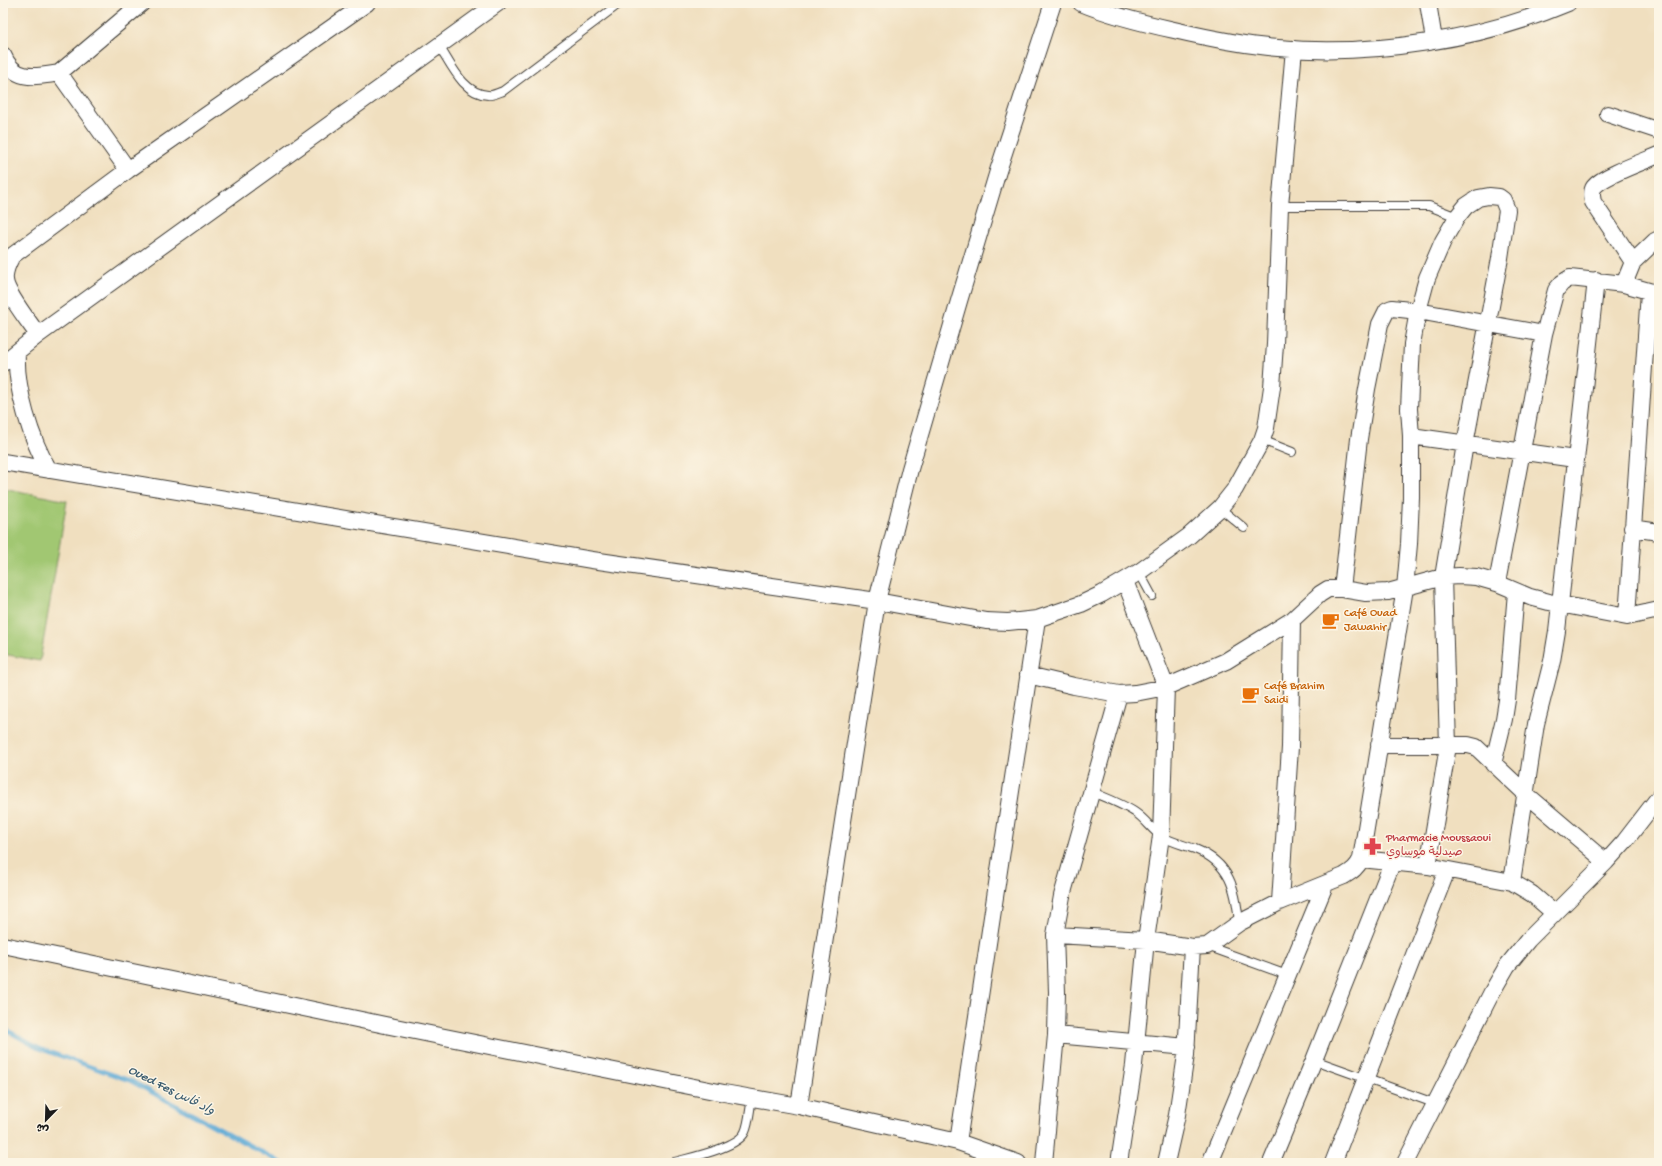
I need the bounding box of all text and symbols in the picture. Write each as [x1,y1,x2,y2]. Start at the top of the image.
place label: Café Ouad Jawahir [1344,607,1397,635]
cafe icon: Café Ouad Jawahir [1321,611,1341,631]
place label: Café Brahim Saidi [1264,680,1325,708]
cafe icon: Café Brahim Saidi [1241,684,1261,704]
place label: Pharmacie Moussaoui صيدلية موساوي [1385,832,1491,860]
pharmacy icon: Pharmacie Moussaoui صيدلية موساوي [1363,836,1383,856]
water label: Oued Fes واد فاس [125,1062,217,1119]
north arrow [26,1100,66,1140]
text: ش [35,1119,51,1135]

